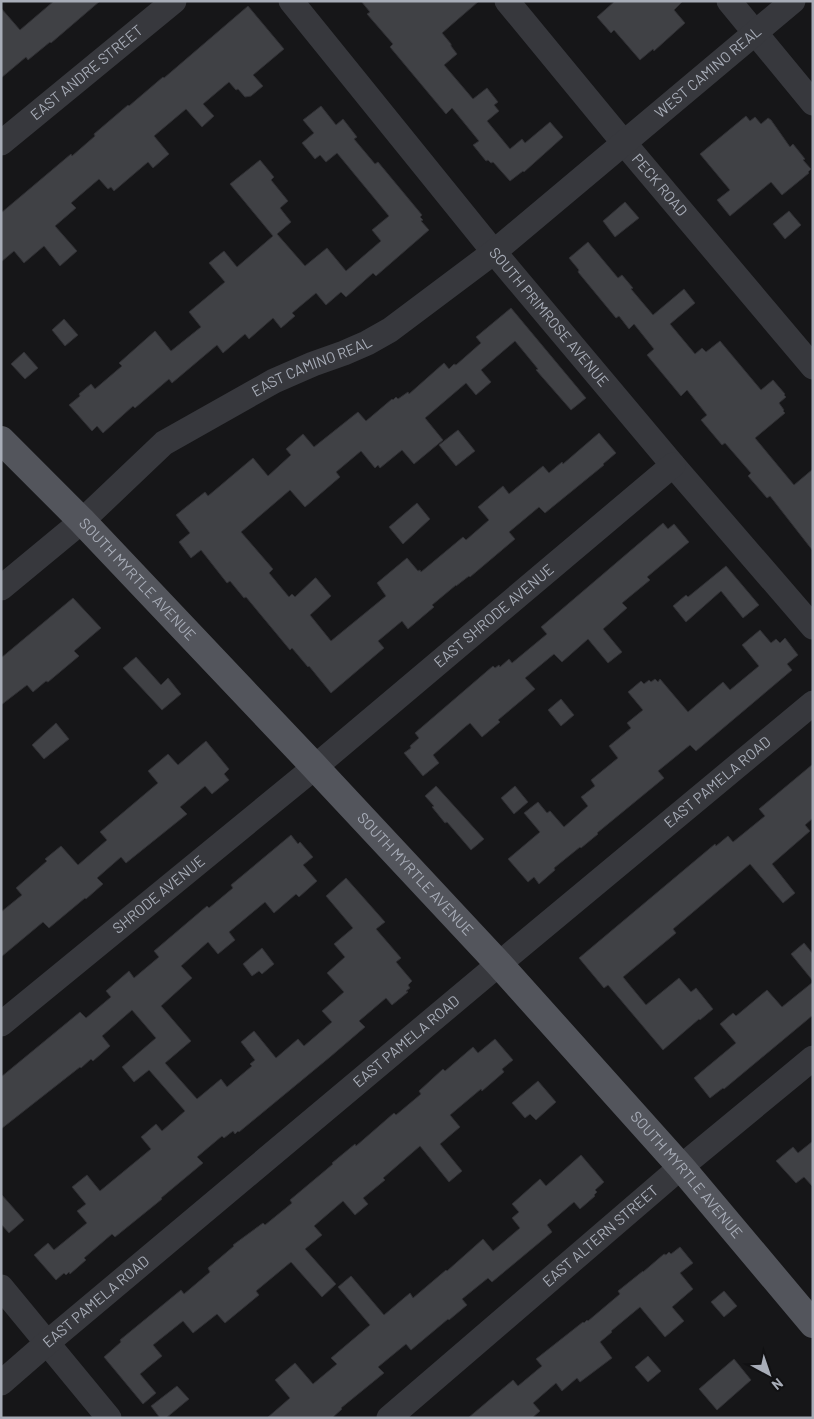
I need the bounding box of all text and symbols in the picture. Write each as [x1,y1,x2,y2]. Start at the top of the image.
street label: EAST ANDRE STREET [26,20,146,123]
street label: WEST CAMINO REAL [651,22,764,121]
street label: PECK ROAD [629,149,692,219]
street label: SOUTH PRIMROSE AVENUE [486,243,613,390]
street label: EAST CAMINO REAL [248,332,375,400]
street label: SOUTH MYRTLE AVENUE [76,514,200,644]
street label: EAST SHRODE AVENUE [430,560,557,671]
street label: EAST PAMELA ROAD [660,732,774,831]
street label: SOUTH MYRTLE AVENUE [354,808,478,939]
street label: SHRODE AVENUE [109,851,208,937]
street label: EAST PAMELA ROAD [349,991,463,1091]
street label: SOUTH MYRTLE AVENUE [627,1107,747,1241]
street label: EAST ALTERN STREET [538,1181,661,1290]
street label: EAST PAMELA ROAD [39,1251,152,1351]
north arrow [744,1349,794,1399]
text: N [769,1375,787,1394]

